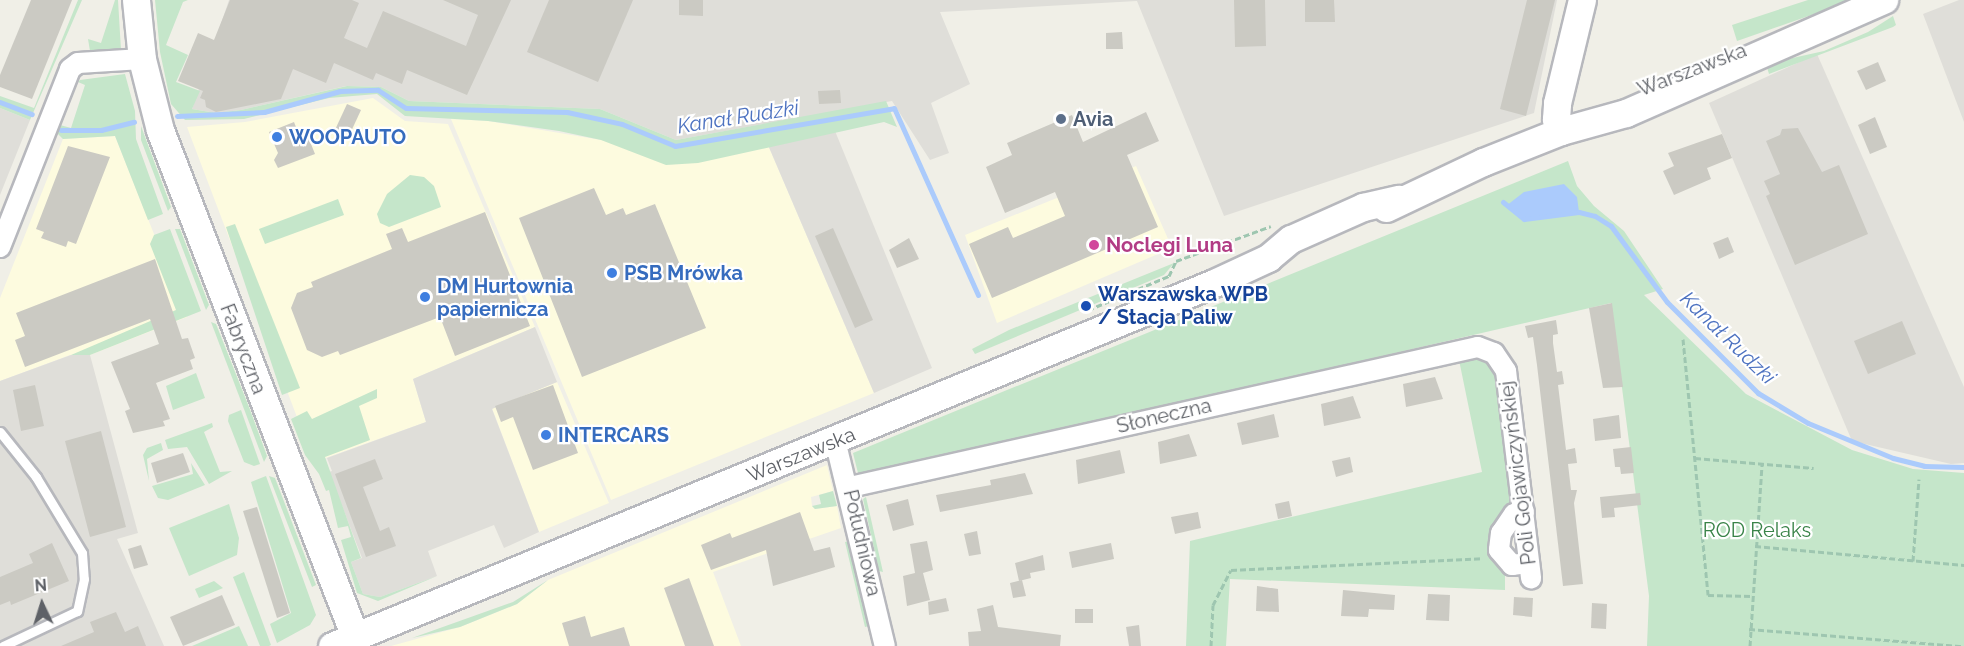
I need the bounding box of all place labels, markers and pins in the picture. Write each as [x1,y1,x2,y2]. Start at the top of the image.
place label: Avia [1073,107,1113,131]
marker: Avia [1054,112,1068,126]
place label: WOOPAUTO [289,125,406,149]
marker: WOOPAUTO [270,130,284,144]
place label: Noclegi Luna [1106,233,1233,257]
marker: Noclegi Luna [1087,238,1101,252]
place label: PSB Mrówka [624,261,743,285]
marker: PSB Mrówka [605,266,619,280]
place label: DM Hurtownia papiernicza [437,274,573,321]
place label: Warszawska WPB / Stacja Paliw [1098,282,1269,329]
marker: DM Hurtownia papiernicza [418,290,432,304]
marker: Warszawska WPB / Stacja Paliw [1079,299,1093,313]
place label: INTERCARS [558,423,669,447]
marker: INTERCARS [539,428,553,442]

